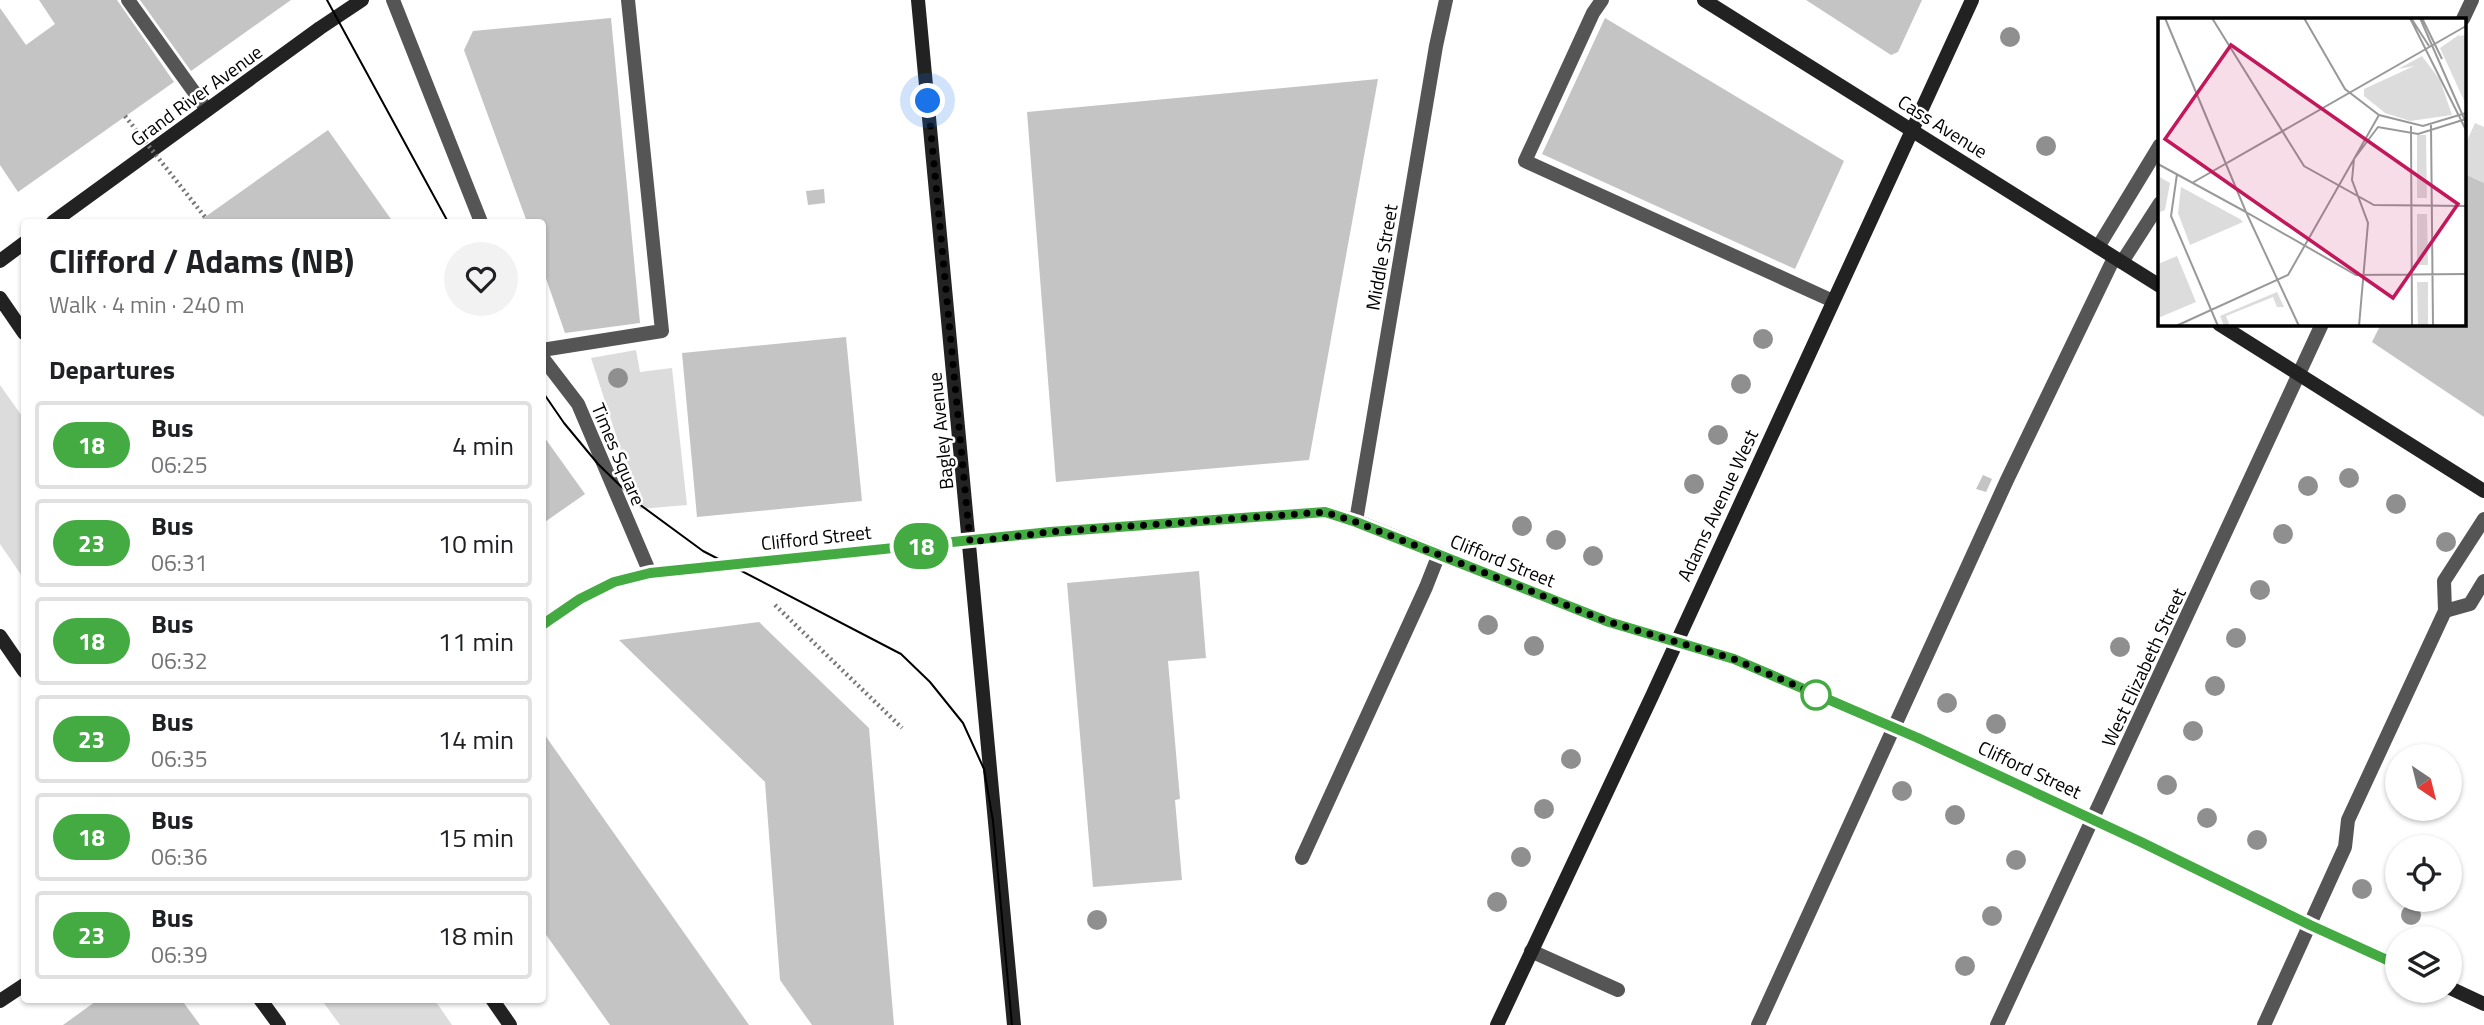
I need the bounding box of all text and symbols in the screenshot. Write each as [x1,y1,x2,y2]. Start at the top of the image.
inset map [2158,18,2466,326]
street label: Grand River Avenue [124,37,268,153]
your location [910,83,945,118]
street label: Cass Avenue [1892,87,1994,165]
street label: Middle Street [1357,201,1405,312]
text: Clifford / Adams (NB) [49,236,354,286]
button: heart [444,242,518,316]
text: Walk · 4 min · 240 m [49,287,245,322]
text: Departures [49,350,175,389]
street label: Bagley Avenue [919,371,961,491]
street label: Times Square [584,398,654,510]
text: Bus [151,408,193,447]
street label: Adams Avenue West [1669,424,1765,586]
text: 4 min [452,426,514,465]
text: 18 [78,427,105,463]
text: 06:25 [151,447,208,482]
text: Bus [151,506,193,545]
street label: Clifford Street [759,517,873,557]
line badge: 18 [890,523,953,569]
text: 10 min [438,524,514,563]
text: 23 [78,525,105,561]
street label: Clifford Street [1446,526,1560,594]
text: 18 [908,528,934,564]
text: 06:31 [151,545,208,580]
street label: West Elizabeth Street [2093,582,2193,751]
text: Bus [151,604,193,643]
text: 11 min [438,622,514,661]
text: 18 [78,623,105,659]
text: 06:32 [151,643,208,678]
unlabelled marker [1801,680,1831,710]
text: Bus [151,702,193,741]
text: 14 min [438,720,514,759]
text: 23 [78,721,105,757]
street label: Clifford Street [1974,732,2087,806]
text: 06:35 [151,741,208,776]
north arrow [2385,744,2462,821]
map controls [2385,744,2462,1003]
text: Bus [151,800,193,839]
text: 15 min [438,818,514,857]
text: 18 [78,819,105,855]
button: locate [2385,835,2462,912]
text: 06:36 [151,839,208,874]
text: Bus [151,898,193,937]
text: 18 min [438,916,514,955]
text: 23 [78,917,105,953]
button: layers [2385,926,2462,1003]
text: 06:39 [151,937,208,972]

